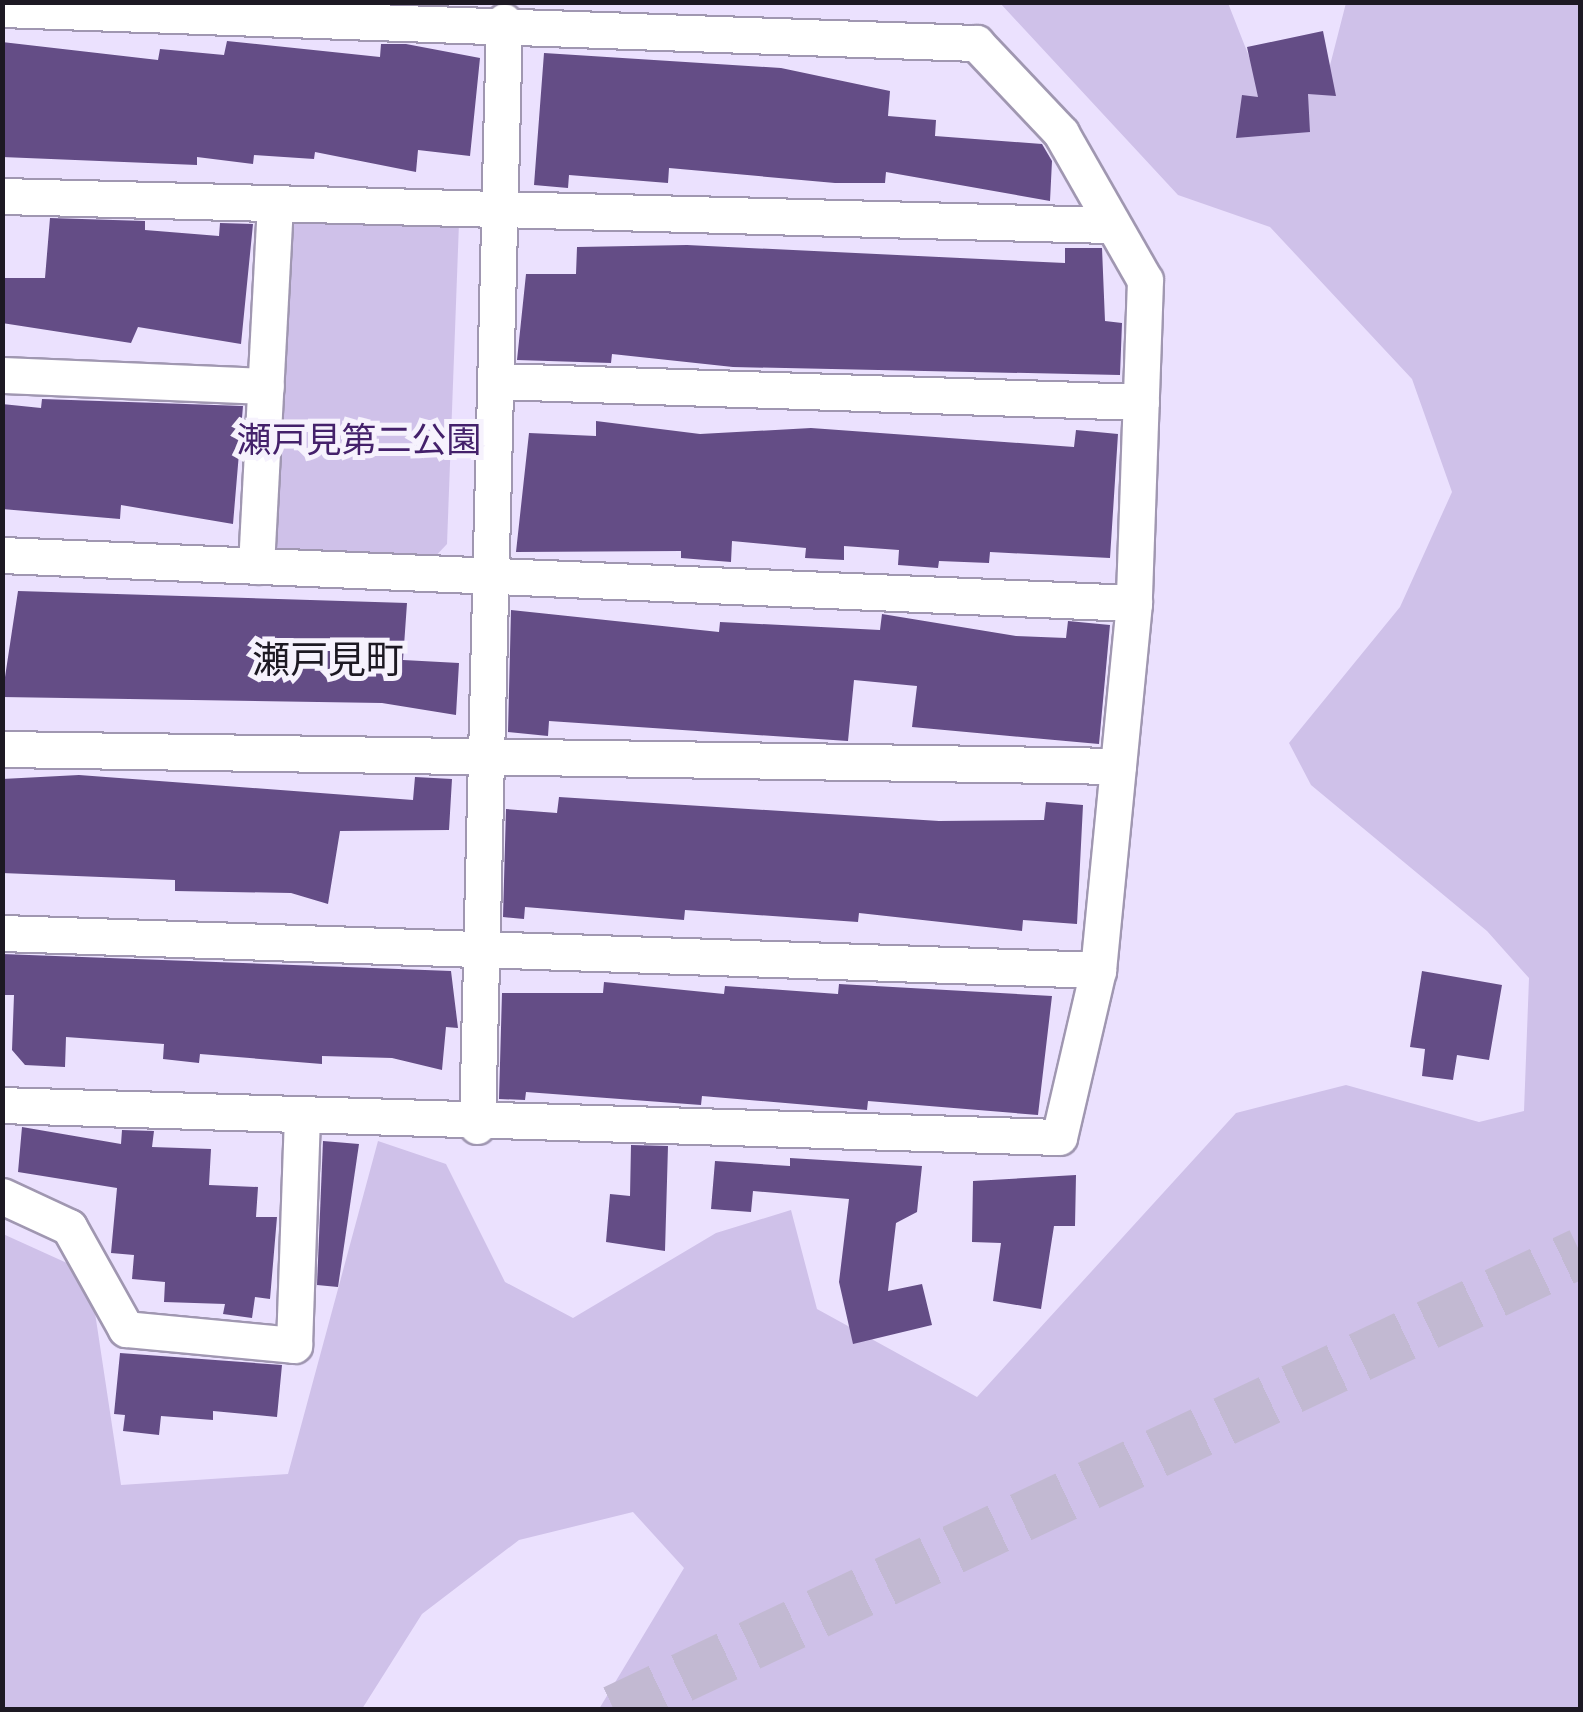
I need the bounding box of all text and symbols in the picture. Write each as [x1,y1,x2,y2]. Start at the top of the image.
park label: 瀬戸見第二公園 [237,419,481,461]
district label: 瀬戸見町 [252,637,404,683]

